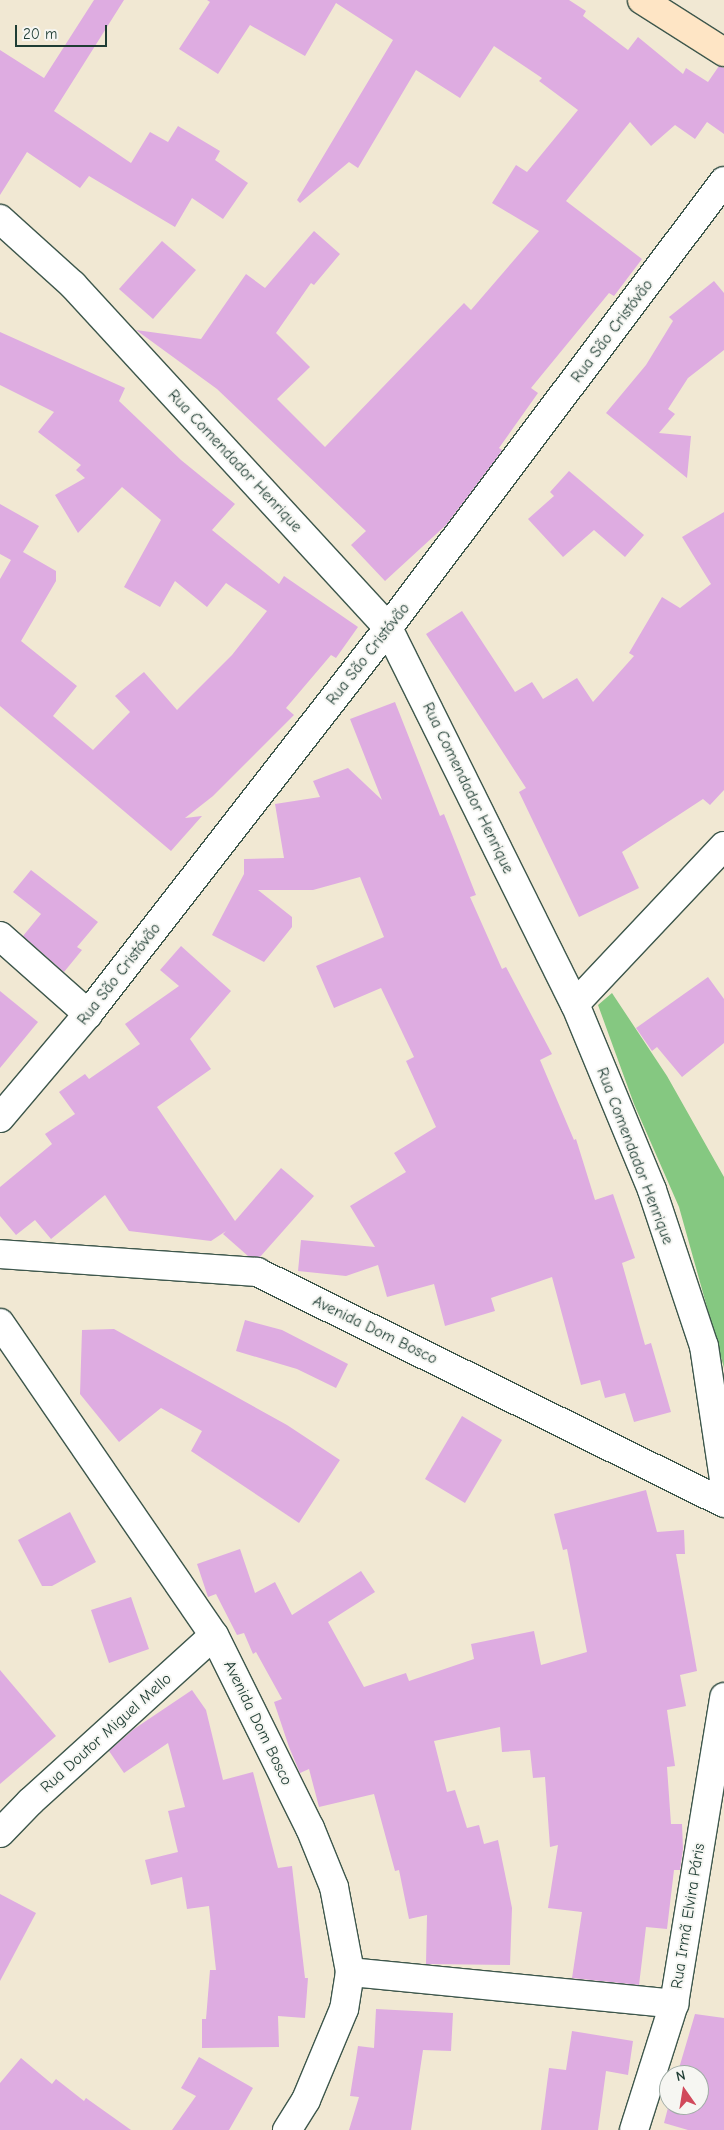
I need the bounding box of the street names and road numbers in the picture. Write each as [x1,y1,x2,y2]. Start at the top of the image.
street label: Rua São Cristóvão [567,276,657,386]
street label: Rua Comendador Henrique [164,386,306,536]
street label: Rua São Cristóvão [322,599,414,709]
street label: Rua Comendador Henrique [418,699,518,877]
street label: Rua São Cristóvão [73,919,165,1029]
street label: Rua Comendador Henrique [592,1065,678,1247]
street label: Avenida Dom Bosco [309,1291,441,1369]
street label: Avenida Dom Bosco [219,1657,297,1789]
street label: Rua Doutor Miguel Mello [37,1669,175,1797]
street label: Rua Irmã Elvira Páris [667,1842,709,1990]

